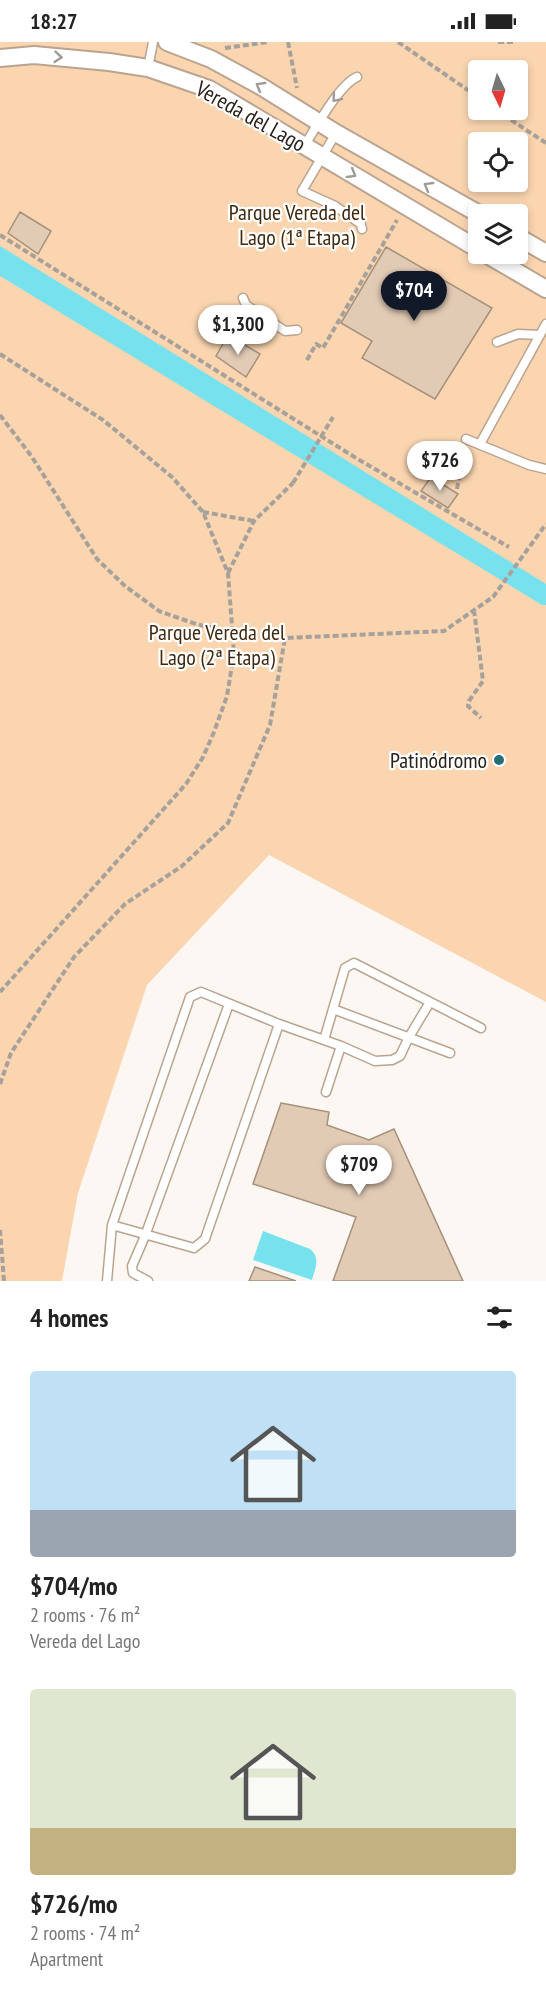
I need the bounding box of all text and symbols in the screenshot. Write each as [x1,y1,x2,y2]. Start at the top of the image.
text: 18:27 [30,7,78,35]
one-way arrow [54,50,63,63]
north arrow [468,60,528,120]
map controls [468,60,528,264]
street label: Vereda del Lago [190,74,311,158]
one-way arrow [256,82,266,94]
one-way arrow [332,91,343,102]
button: locate [468,132,528,192]
one-way arrow [346,166,356,178]
one-way arrow [424,181,434,193]
park label: Parque Vereda del Lago (1ª Etapa) [229,198,366,251]
button: layers [468,204,528,264]
pin: $704 [378,271,450,322]
text: $704 [395,277,433,303]
pin: $1,300 [189,305,287,356]
text: $1,300 [212,311,264,337]
pin: $726 [404,441,476,492]
text: $726 [421,447,459,473]
park label: Parque Vereda del Lago (2ª Etapa) [149,618,286,671]
place label: Patinódromo [390,746,487,774]
marker: Patinódromo [492,753,506,767]
pin: $709 [323,1145,395,1196]
text: $709 [340,1151,378,1177]
text: 4 homes [30,1301,108,1334]
icon: filters [483,1301,516,1334]
icon: home [219,1410,327,1518]
text: $704/mo [30,1569,118,1602]
text: 2 rooms · 76 m² [30,1602,140,1628]
text: Vereda del Lago [30,1628,140,1654]
icon: home [219,1728,327,1836]
text: $726/mo [30,1887,118,1920]
text: 2 rooms · 74 m² [30,1920,140,1946]
text: Apartment [30,1946,103,1972]

